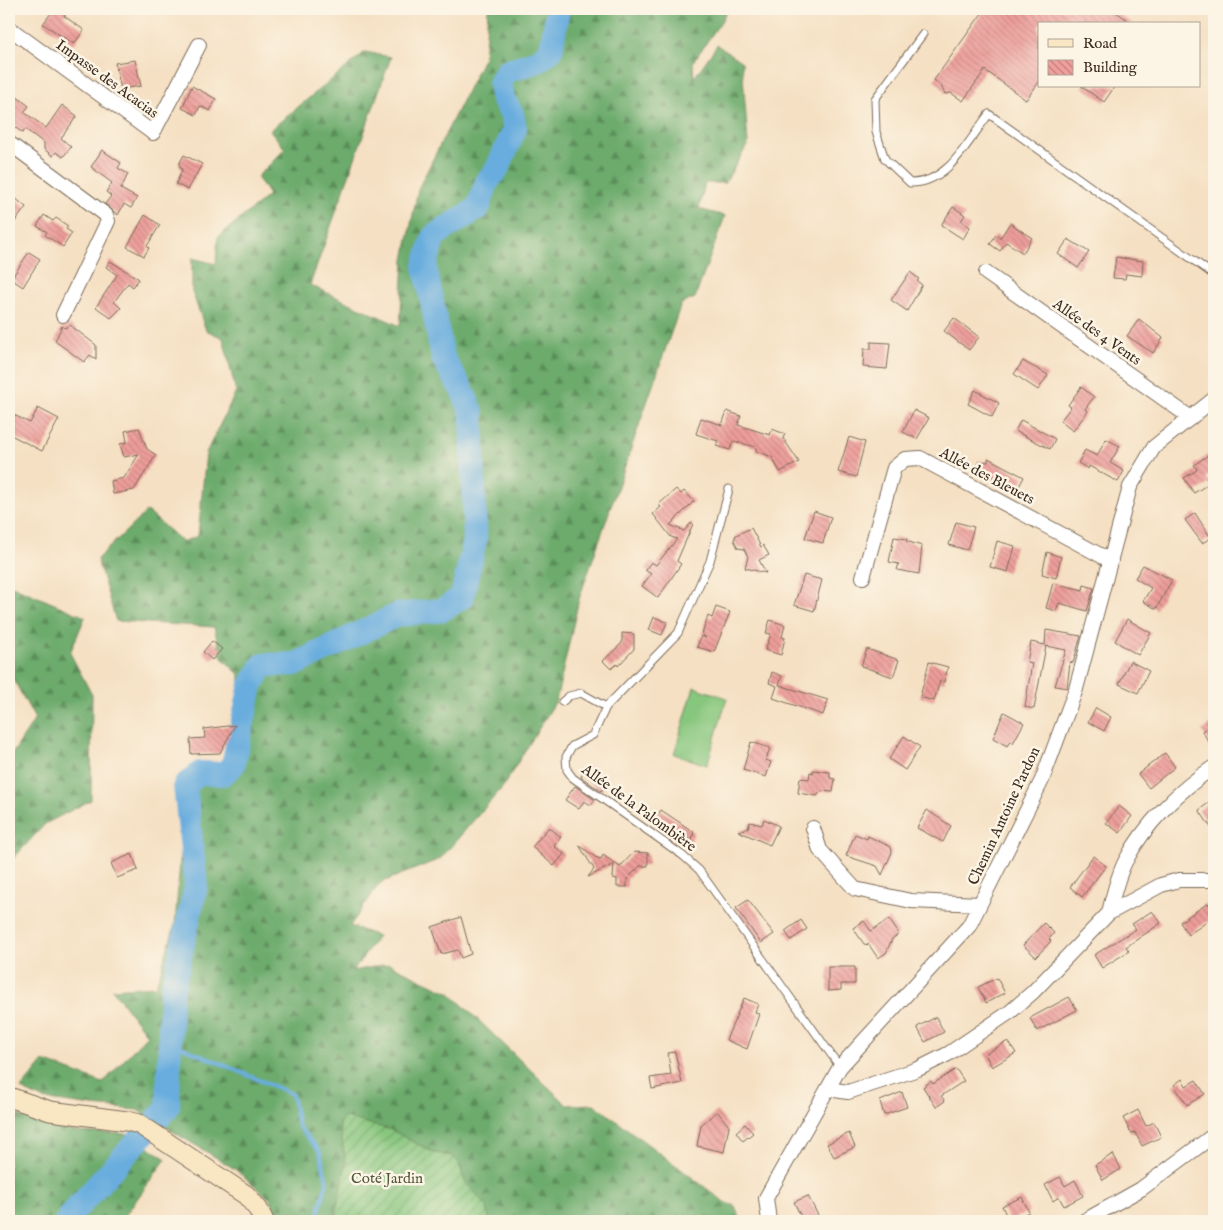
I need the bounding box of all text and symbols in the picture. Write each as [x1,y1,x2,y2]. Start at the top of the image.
legend [1038,22,1200,88]
text: Road [1083,34,1118,53]
street label: Impasse des Acacias [52,35,162,123]
text: Building [1083,58,1138,77]
street label: Allée des 4 Vents [1048,294,1145,370]
street label: Allée des Bleuets [935,443,1038,509]
street label: Chemin Antoine Pardon [964,744,1044,888]
street label: Allée de la Palombière [577,759,700,856]
park label: Coté Jardin [351,1169,423,1188]

